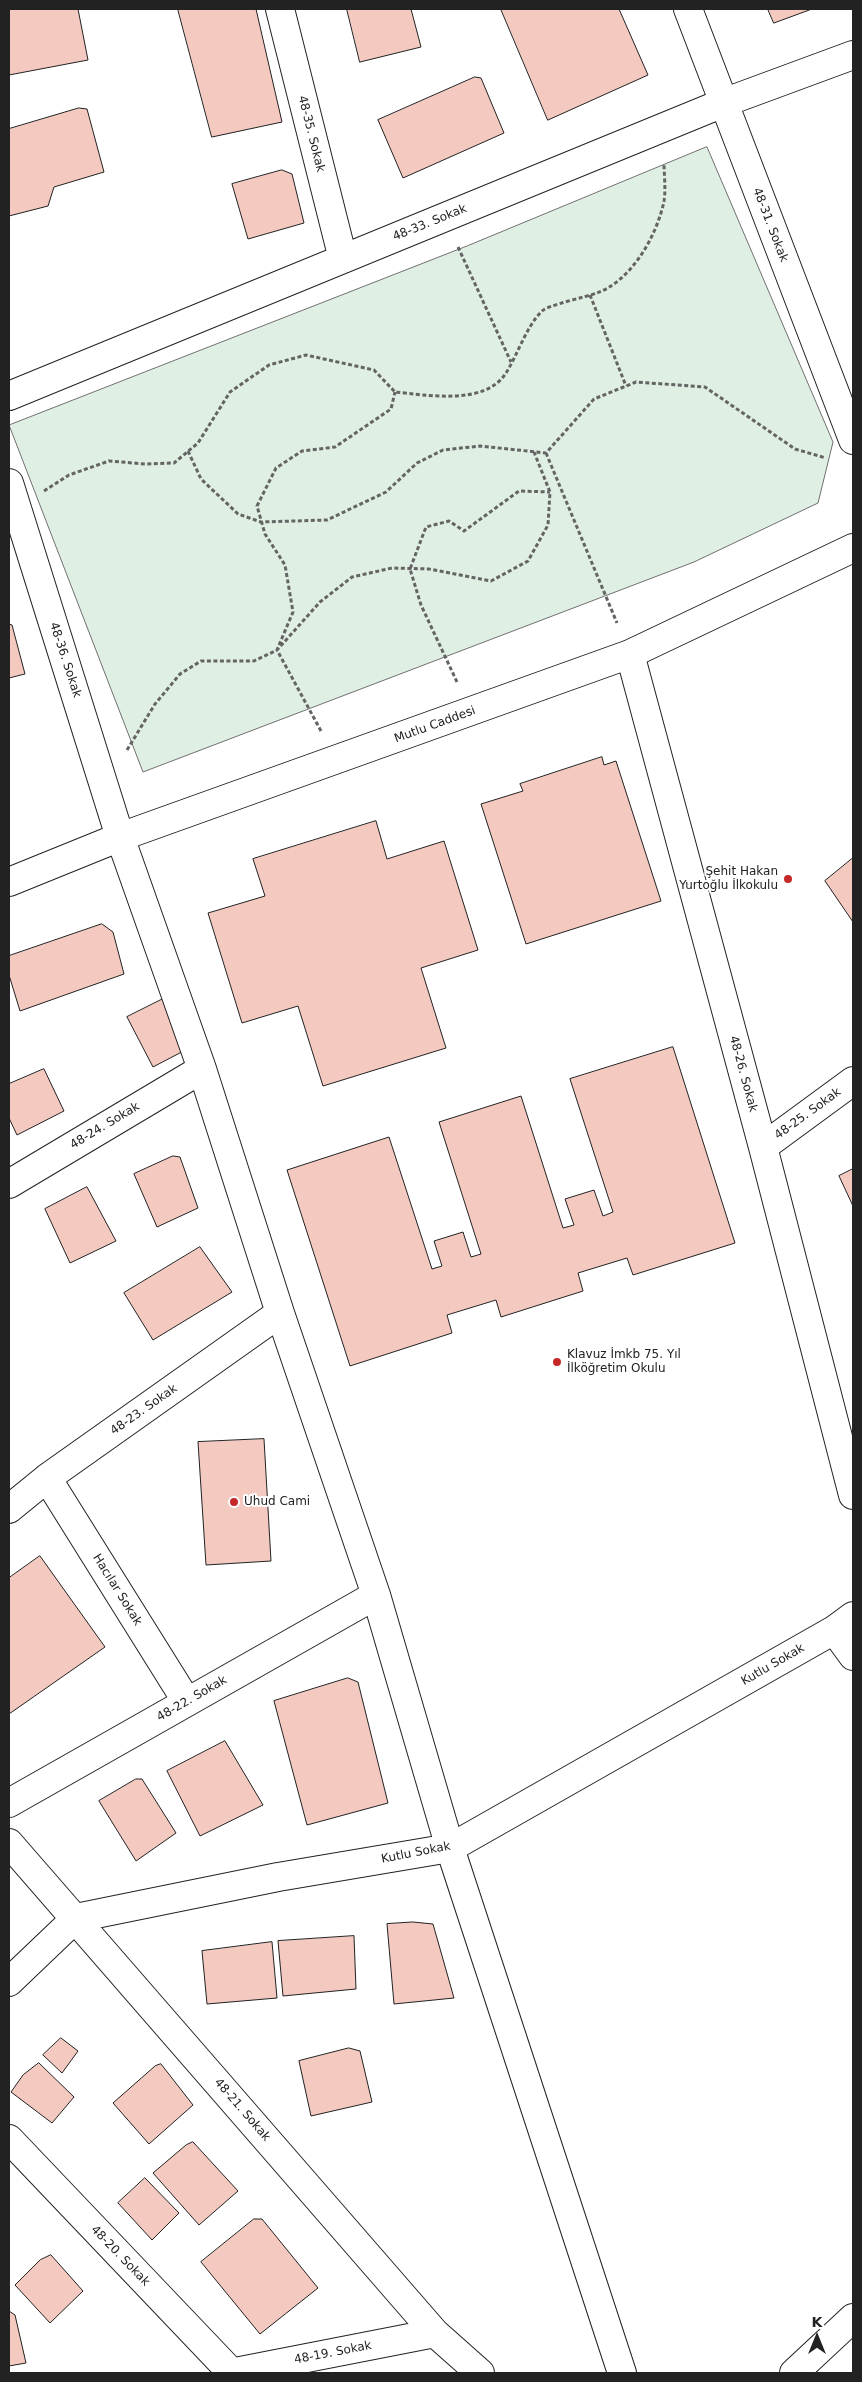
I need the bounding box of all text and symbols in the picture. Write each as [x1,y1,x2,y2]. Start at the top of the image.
street label: 48-35. Sokak [295,94,327,174]
street label: 48-31. Sokak [749,186,791,264]
street label: 48-33. Sokak [391,202,469,244]
street label: 48-36. Sokak [46,620,84,700]
street label: Mutlu Caddesi [392,704,478,746]
place label: Şehit Hakan Yurtoğlu İlkokulu [679,865,778,893]
marker: Şehit Hakan Yurtoğlu İlkokulu [782,873,794,885]
street label: 48-26. Sokak [726,1034,760,1114]
street label: 48-25. Sokak [772,1085,844,1143]
street label: 48-24. Sokak [68,1100,142,1152]
place label: Klavuz İmkb 75. Yıl İlköğretim Okulu [567,1348,681,1376]
marker: Klavuz İmkb 75. Yıl İlköğretim Okulu [551,1356,563,1368]
street label: 48-23. Sokak [108,1382,180,1438]
place label: Uhud Cami [244,1495,310,1509]
marker: Uhud Cami [228,1496,240,1508]
street label: Hacılar Sokak [89,1552,145,1628]
street label: Kutlu Sokak [739,1641,807,1689]
street label: 48-22. Sokak [154,1673,230,1725]
street label: Kutlu Sokak [380,1839,452,1867]
street label: 48-21. Sokak [211,2076,273,2144]
street label: 48-20. Sokak [88,2223,152,2289]
north arrow [792,2312,842,2362]
text: K [812,2314,822,2330]
street label: 48-19. Sokak [293,2338,373,2368]

